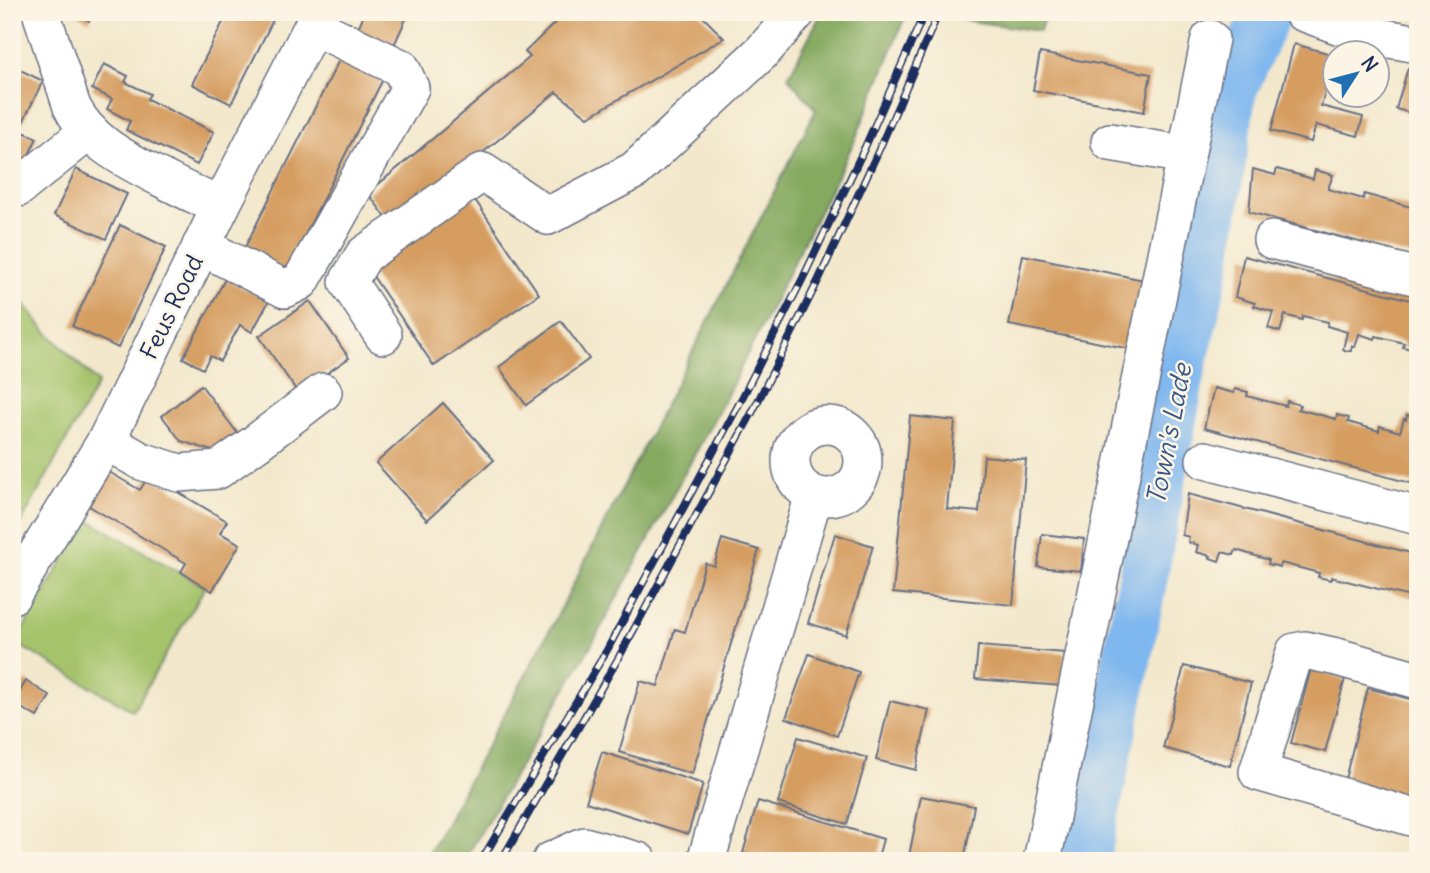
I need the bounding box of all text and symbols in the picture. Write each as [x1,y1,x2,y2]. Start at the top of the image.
north arrow [1322,38,1392,108]
text: N [1356,52,1383,76]
street label: Feus Road [133,250,209,364]
water label: Town's Lade [1139,359,1199,507]

